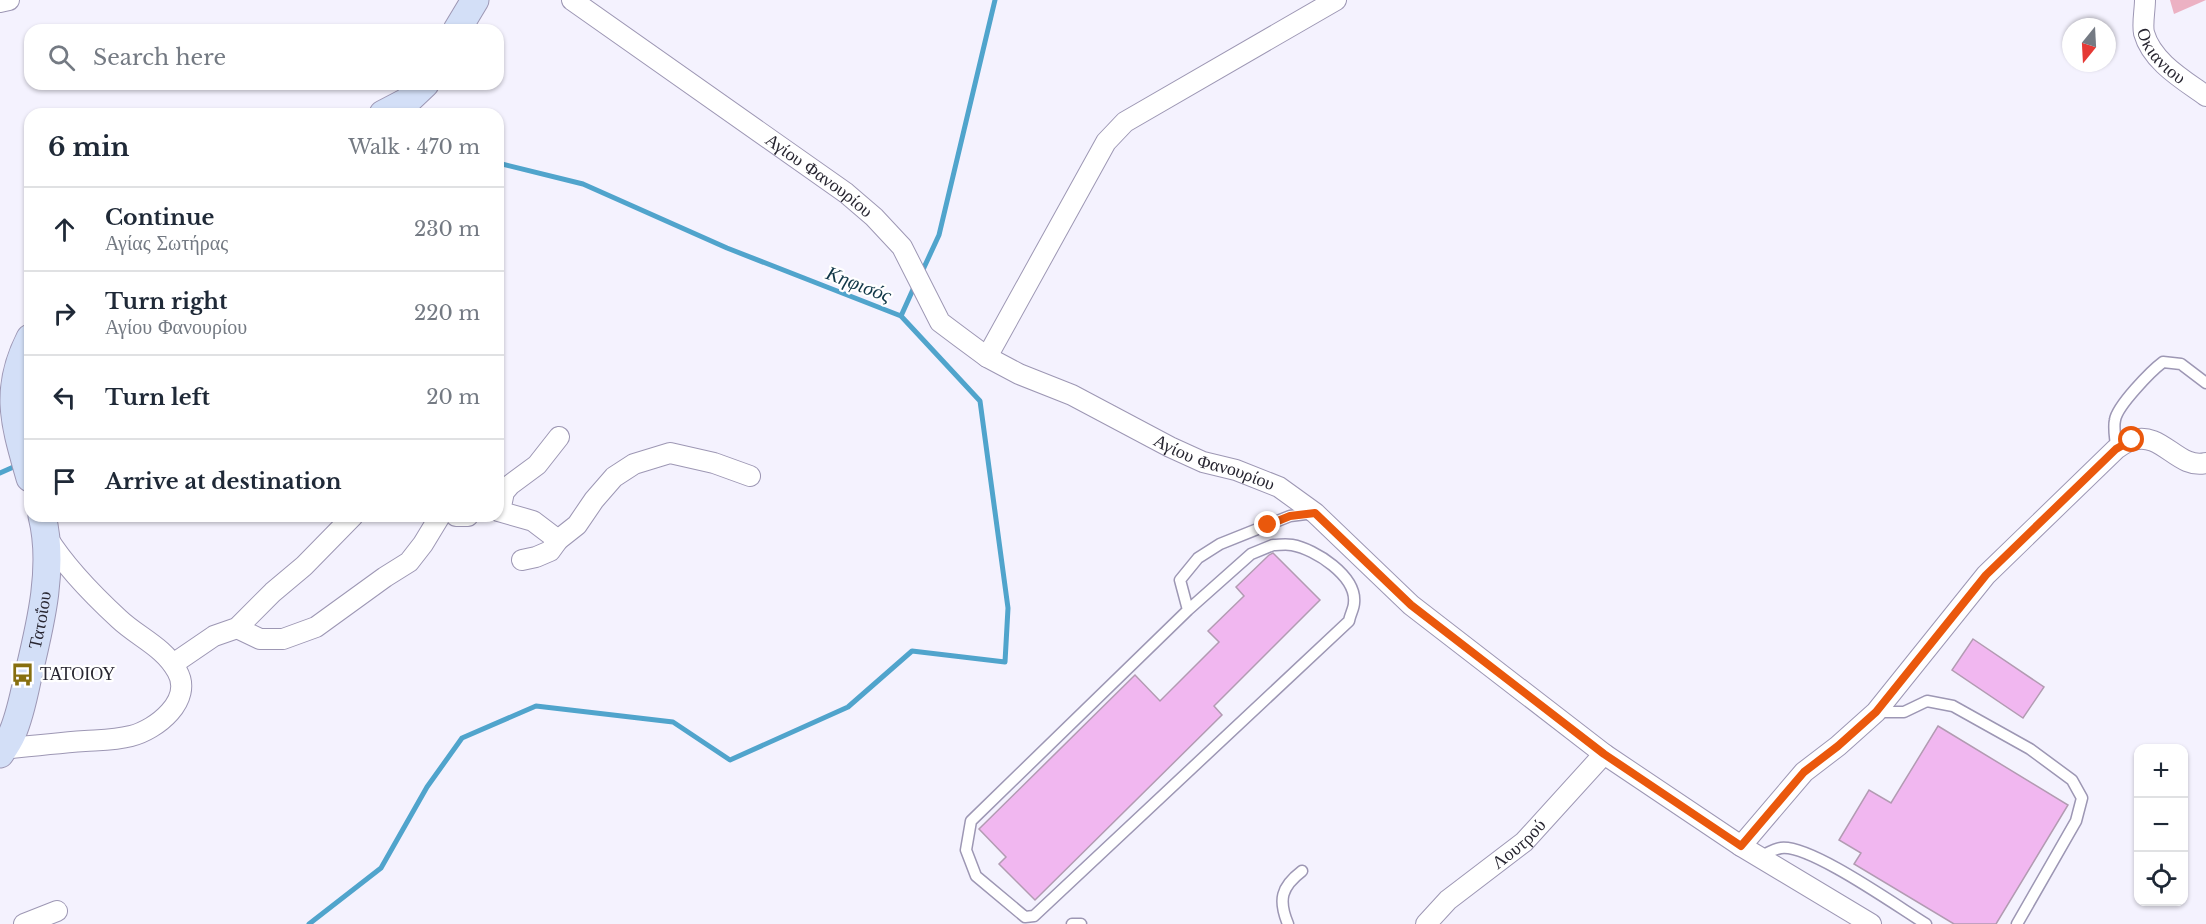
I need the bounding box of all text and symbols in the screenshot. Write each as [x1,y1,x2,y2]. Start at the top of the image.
north arrow [2062,18,2116,72]
search box [24,24,504,90]
street label: Οκιανιου [2132,25,2190,89]
icon: search [45,41,78,74]
text: Search here [93,44,226,71]
street label: Αγίου Φανουρίου [761,129,877,222]
text: 6 min [48,131,129,163]
text: Walk · 470 m [348,135,480,159]
text: Continue [105,204,214,231]
icon: ahead [48,213,81,246]
text: 230 m [414,217,480,241]
text: Αγίας Σωτήρας [105,231,228,255]
water label: Κηφισός [822,260,896,308]
text: Turn right [105,288,227,315]
icon: right [48,297,81,330]
text: 220 m [414,301,480,325]
text: Αγίου Φανουρίου [105,315,247,339]
icon: left [48,381,81,414]
text: Turn left [105,384,210,411]
text: 20 m [426,385,480,409]
route start [2118,426,2144,452]
street label: Αγίου Φανουρίου [1150,429,1278,495]
icon: arrive [48,465,81,498]
text: Arrive at destination [105,468,342,495]
route end [1254,511,1280,537]
street label: Τατοΐου [24,590,56,651]
bus stop icon: ΤΑΤΟΙΟΥ [9,661,35,687]
place label: ΤΑΤΟΙΟΥ [40,663,115,685]
map controls [2134,744,2188,906]
button: + [2134,744,2188,798]
button: − [2134,798,2188,852]
street label: Λουτρού [1487,814,1551,874]
button: locate [2134,852,2188,906]

